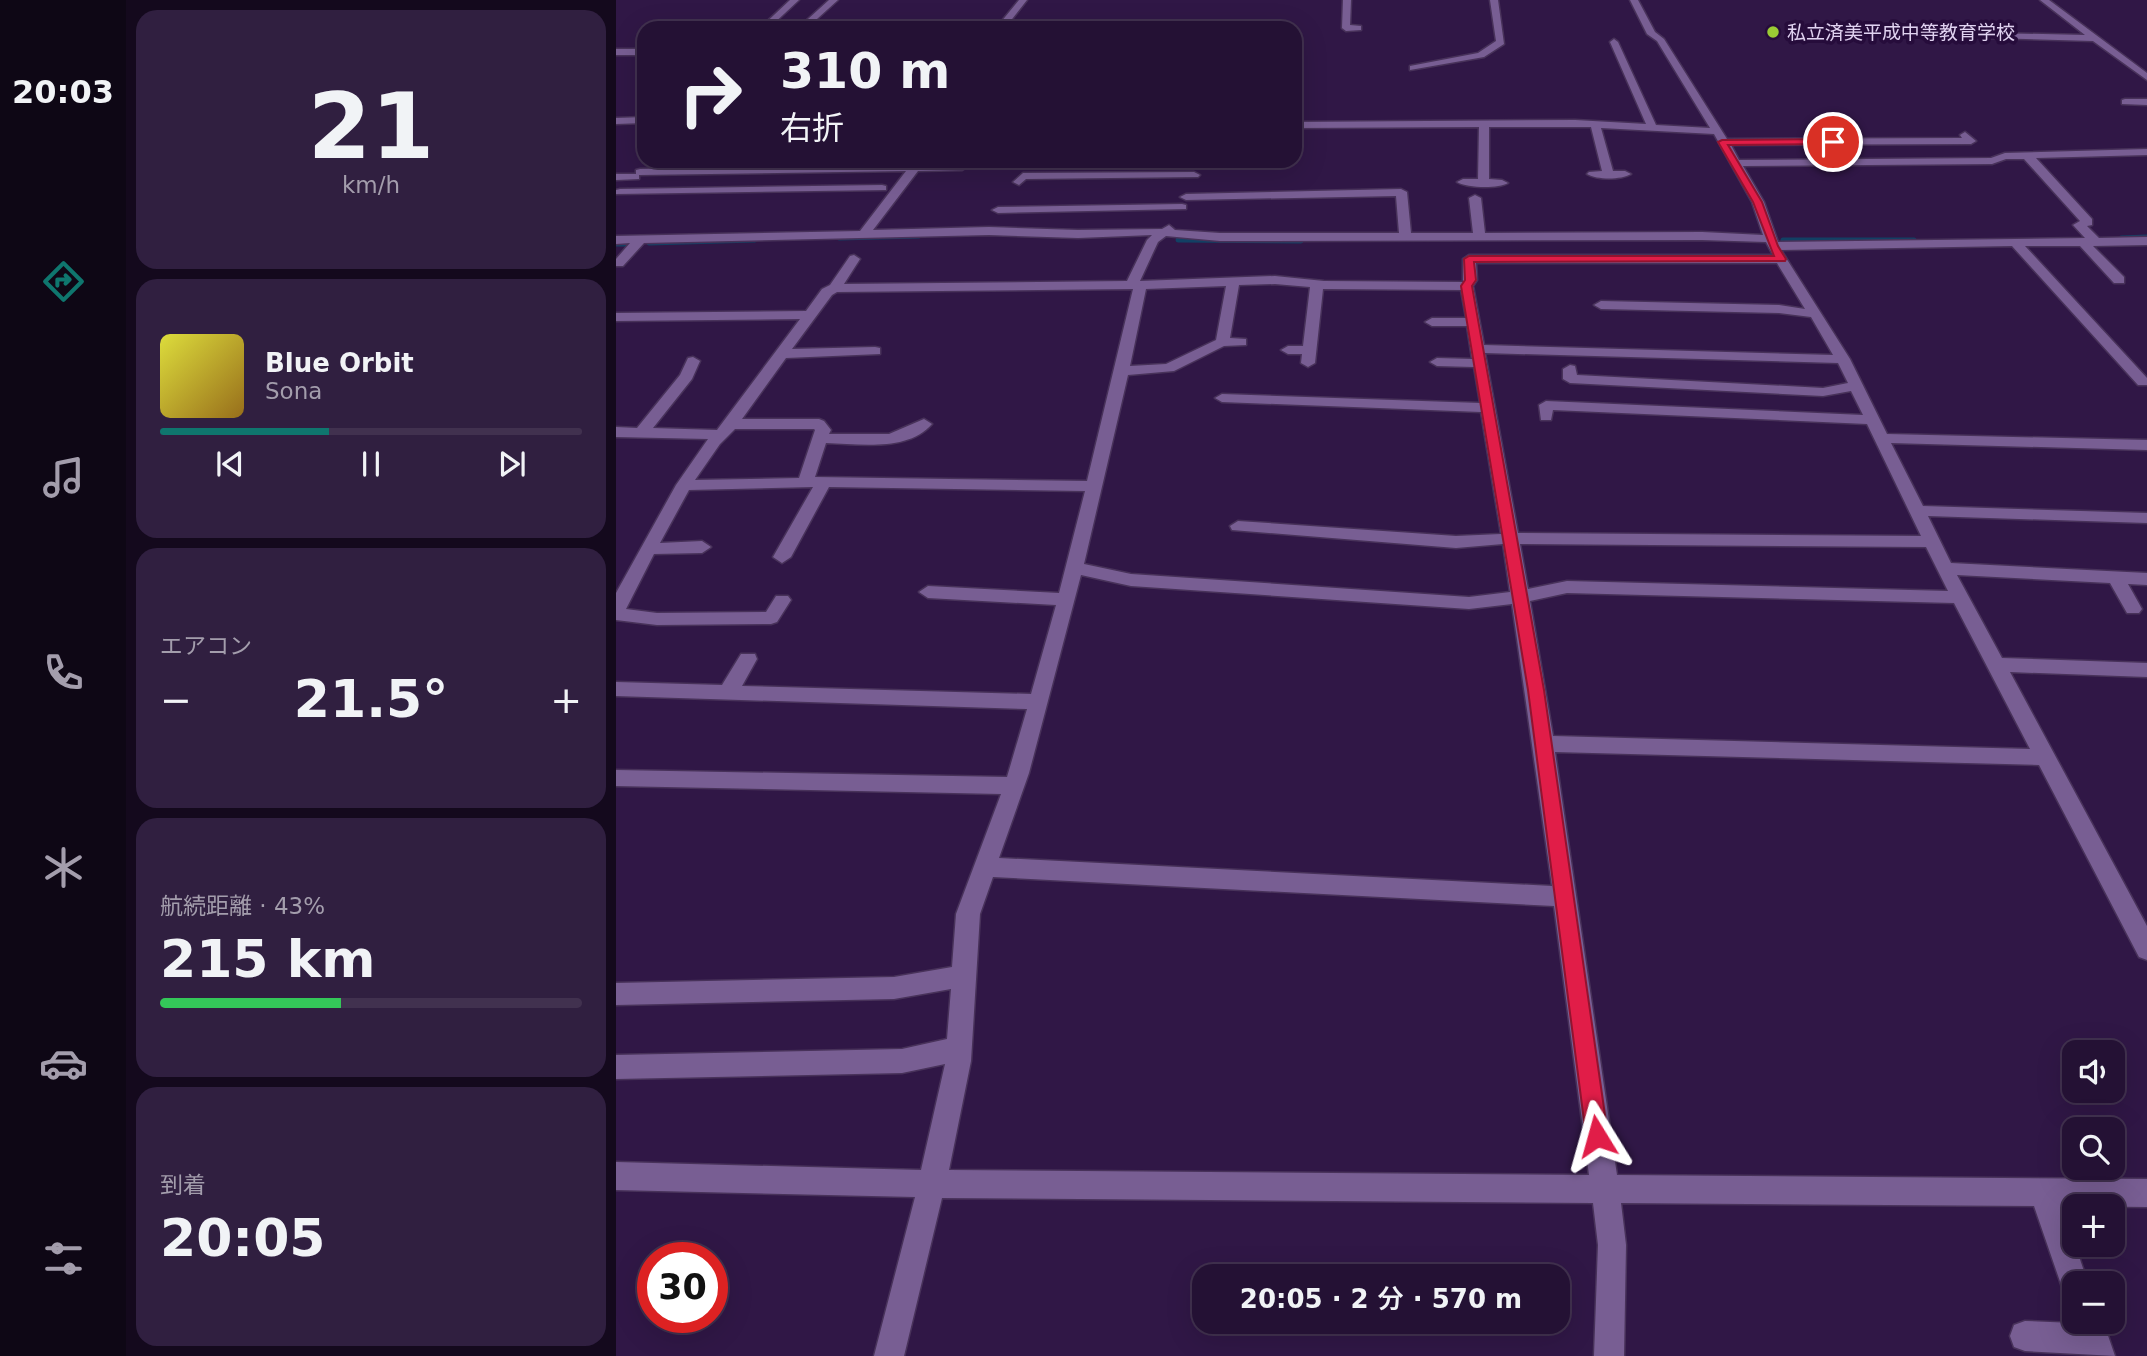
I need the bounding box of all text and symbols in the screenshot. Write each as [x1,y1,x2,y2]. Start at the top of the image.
place label: 私立済美平成中等教育学校 [1787,21,2015,43]
marker: 私立済美平成中等教育学校 [1765,24,1781,40]
text: 310 m [780,43,950,100]
icon: right [665,49,756,140]
text: 20:03 [12,73,114,111]
text: 21 [308,74,434,179]
text: 右折 [780,109,844,147]
pin [1803,112,1863,172]
icon: arrive [1814,123,1852,161]
text: km/h [342,172,400,198]
icon: directions [39,257,88,306]
text: Blue Orbit [265,348,414,378]
text: Sona [265,378,322,404]
icon: previous [211,445,249,483]
icon: pause [352,445,390,483]
icon: next [493,445,531,483]
icon: music [39,453,88,502]
text: エアコン [160,633,252,659]
icon: phone [39,648,88,697]
text: 21.5° [294,669,448,729]
text: − [160,678,192,722]
text: + [550,678,582,722]
icon: climate [39,843,88,892]
text: 航続距離 · 43% [160,893,325,919]
text: 215 km [160,929,375,989]
icon: car [39,1039,88,1088]
map controls [2062,1040,2125,1334]
button: sound [2062,1040,2125,1103]
position arrow [1560,1099,1634,1173]
button: search [2062,1117,2125,1180]
text: 到着 [160,1172,206,1198]
button: + [2062,1194,2125,1257]
text: 20:05 [160,1208,326,1268]
icon: filters [39,1234,88,1283]
speed limit sign: 30 [637,1242,728,1333]
button: − [2062,1271,2125,1334]
text: 20:05 · 2 分 · 570 m [1240,1284,1522,1314]

